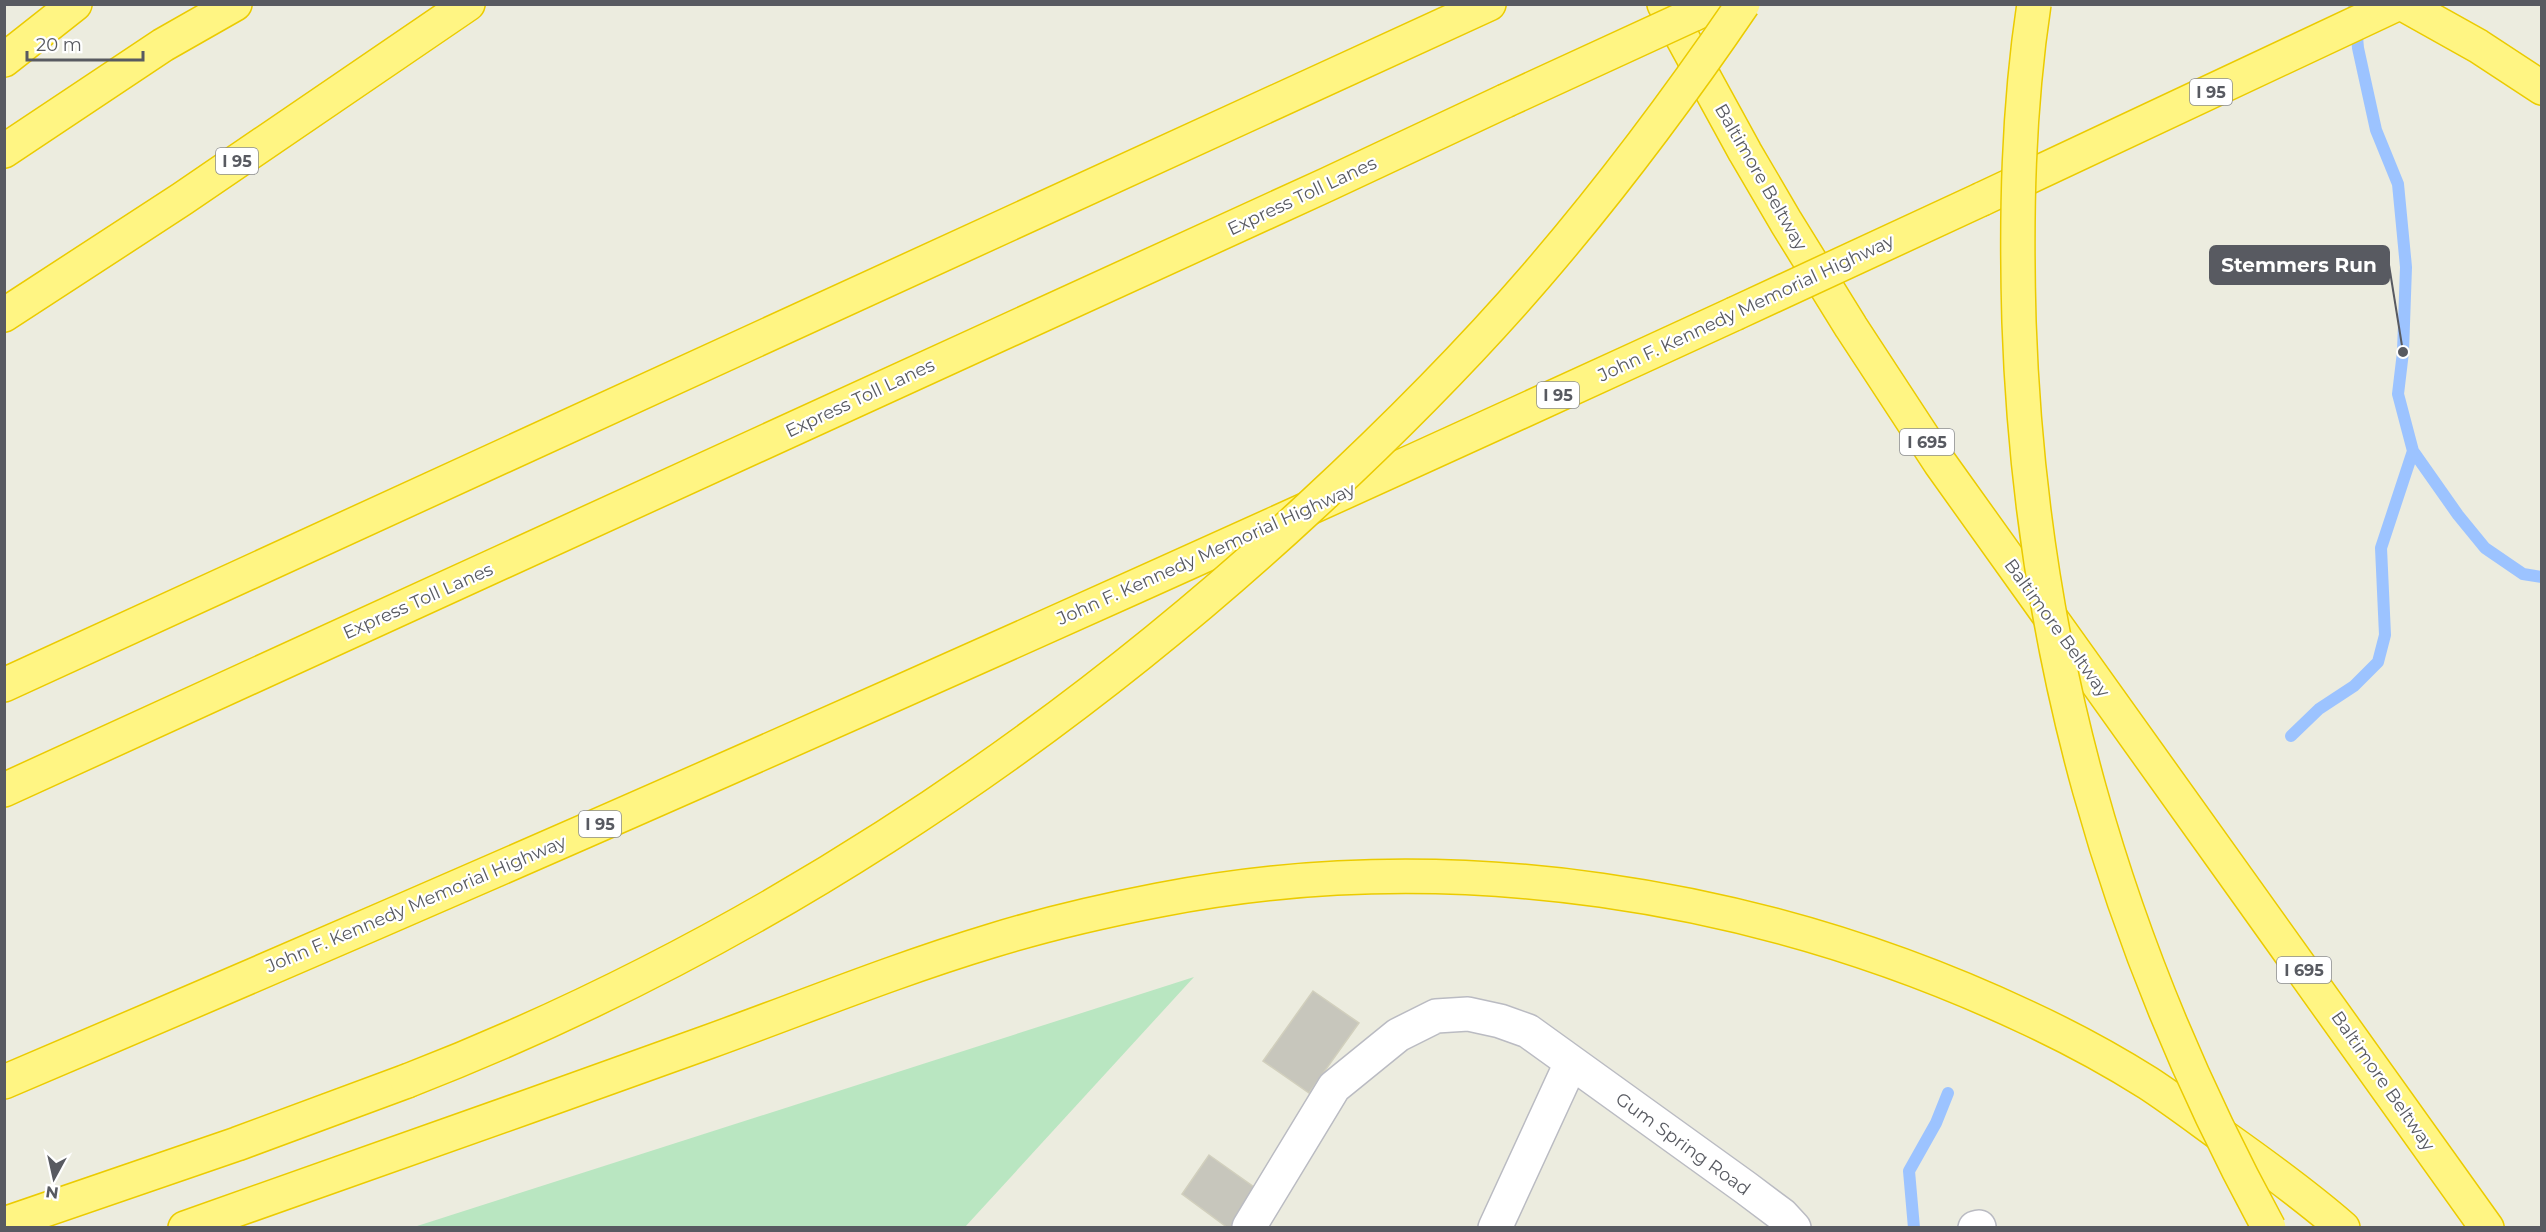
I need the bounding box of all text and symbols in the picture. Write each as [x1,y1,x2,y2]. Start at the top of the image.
scale bar [27,24,142,62]
text: 20 m [36,34,82,56]
road number: I 95 [2190,79,2232,105]
street label: Baltimore Beltway [1710,100,1812,254]
road number: I 95 [216,148,258,174]
street label: Express Toll Lanes [1224,152,1380,240]
street label: John F. Kennedy Memorial Highway [1594,229,1898,387]
callout: Stemmers Run [2210,246,2389,284]
text: Stemmers Run [2221,253,2377,277]
street label: Express Toll Lanes [782,354,938,442]
road number: I 95 [1537,382,1579,408]
road number: I 695 [1900,429,1954,455]
street label: John F. Kennedy Memorial Highway [1053,478,1359,630]
street label: Baltimore Beltway [1999,554,2115,702]
street label: Express Toll Lanes [340,558,497,644]
road number: I 95 [579,811,621,837]
street label: John F. Kennedy Memorial Highway [262,830,570,978]
road number: I 695 [2277,957,2331,983]
street label: Baltimore Beltway [2326,1007,2440,1155]
street label: Gum Spring Road [1611,1088,1755,1200]
north arrow [24,1148,84,1208]
text: N [44,1182,60,1203]

